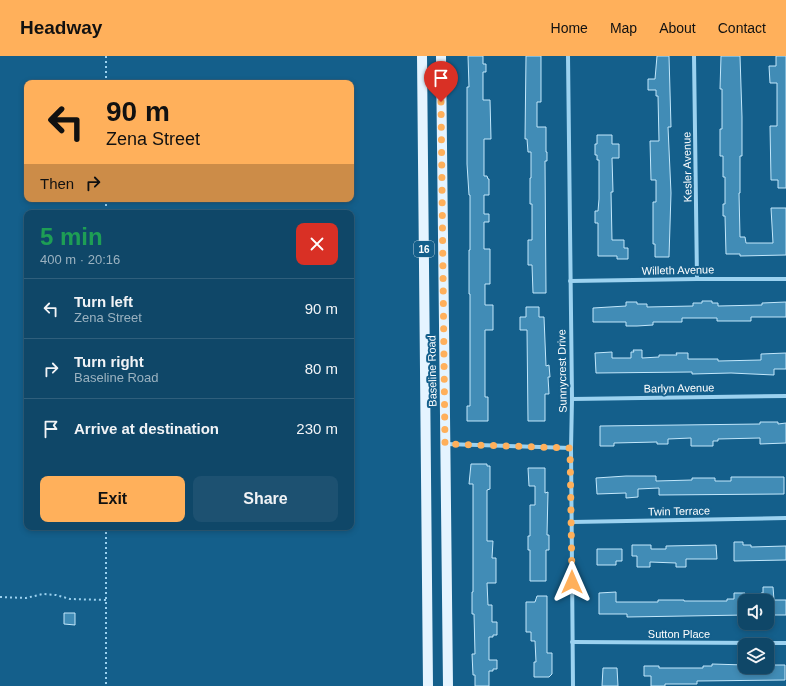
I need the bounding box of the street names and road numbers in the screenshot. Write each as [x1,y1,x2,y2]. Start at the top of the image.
street label: Kesler Avenue [680,132,694,202]
road number: 16 [414,241,434,257]
street label: Willeth Avenue [642,263,714,277]
street label: Sunnycrest Drive [555,329,569,413]
street label: Baseline Road [425,335,439,407]
street label: Barlyn Avenue [644,381,714,395]
street label: Twin Terrace [648,504,710,518]
street label: Sutton Place [648,628,710,640]

